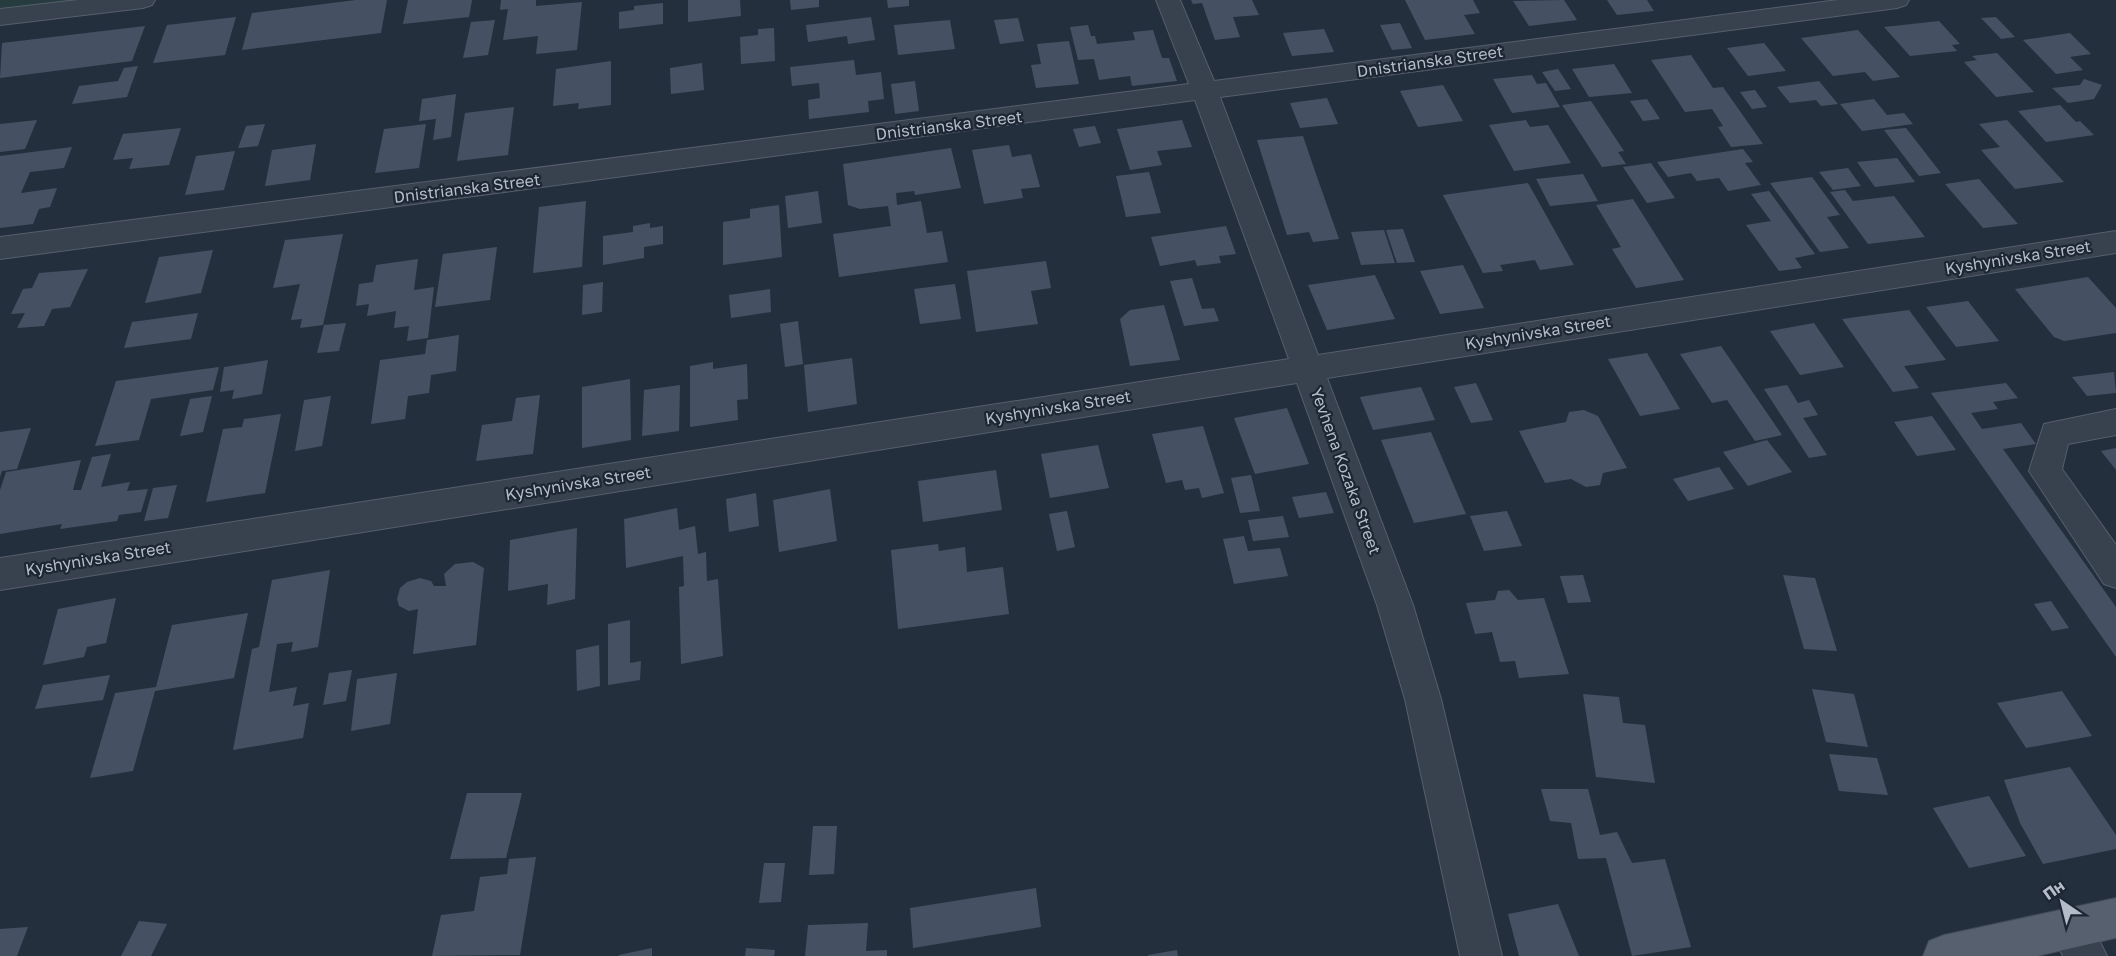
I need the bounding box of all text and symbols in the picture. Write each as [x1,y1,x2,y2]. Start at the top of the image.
street label: Dnistrianska Street [1356,41,1504,81]
street label: Dnistrianska Street [875,106,1023,144]
street label: Dnistrianska Street [393,169,541,207]
street label: Kyshynivska Street [1944,236,2092,278]
street label: Kyshynivska Street [1464,311,1612,353]
street label: Yevhena Kozaka Street [1307,385,1385,557]
street label: Kyshynivska Street [984,386,1132,428]
street label: Kyshynivska Street [504,462,652,504]
street label: Kyshynivska Street [24,537,172,579]
north arrow [2032,872,2092,932]
text: Пн [2039,875,2068,904]

